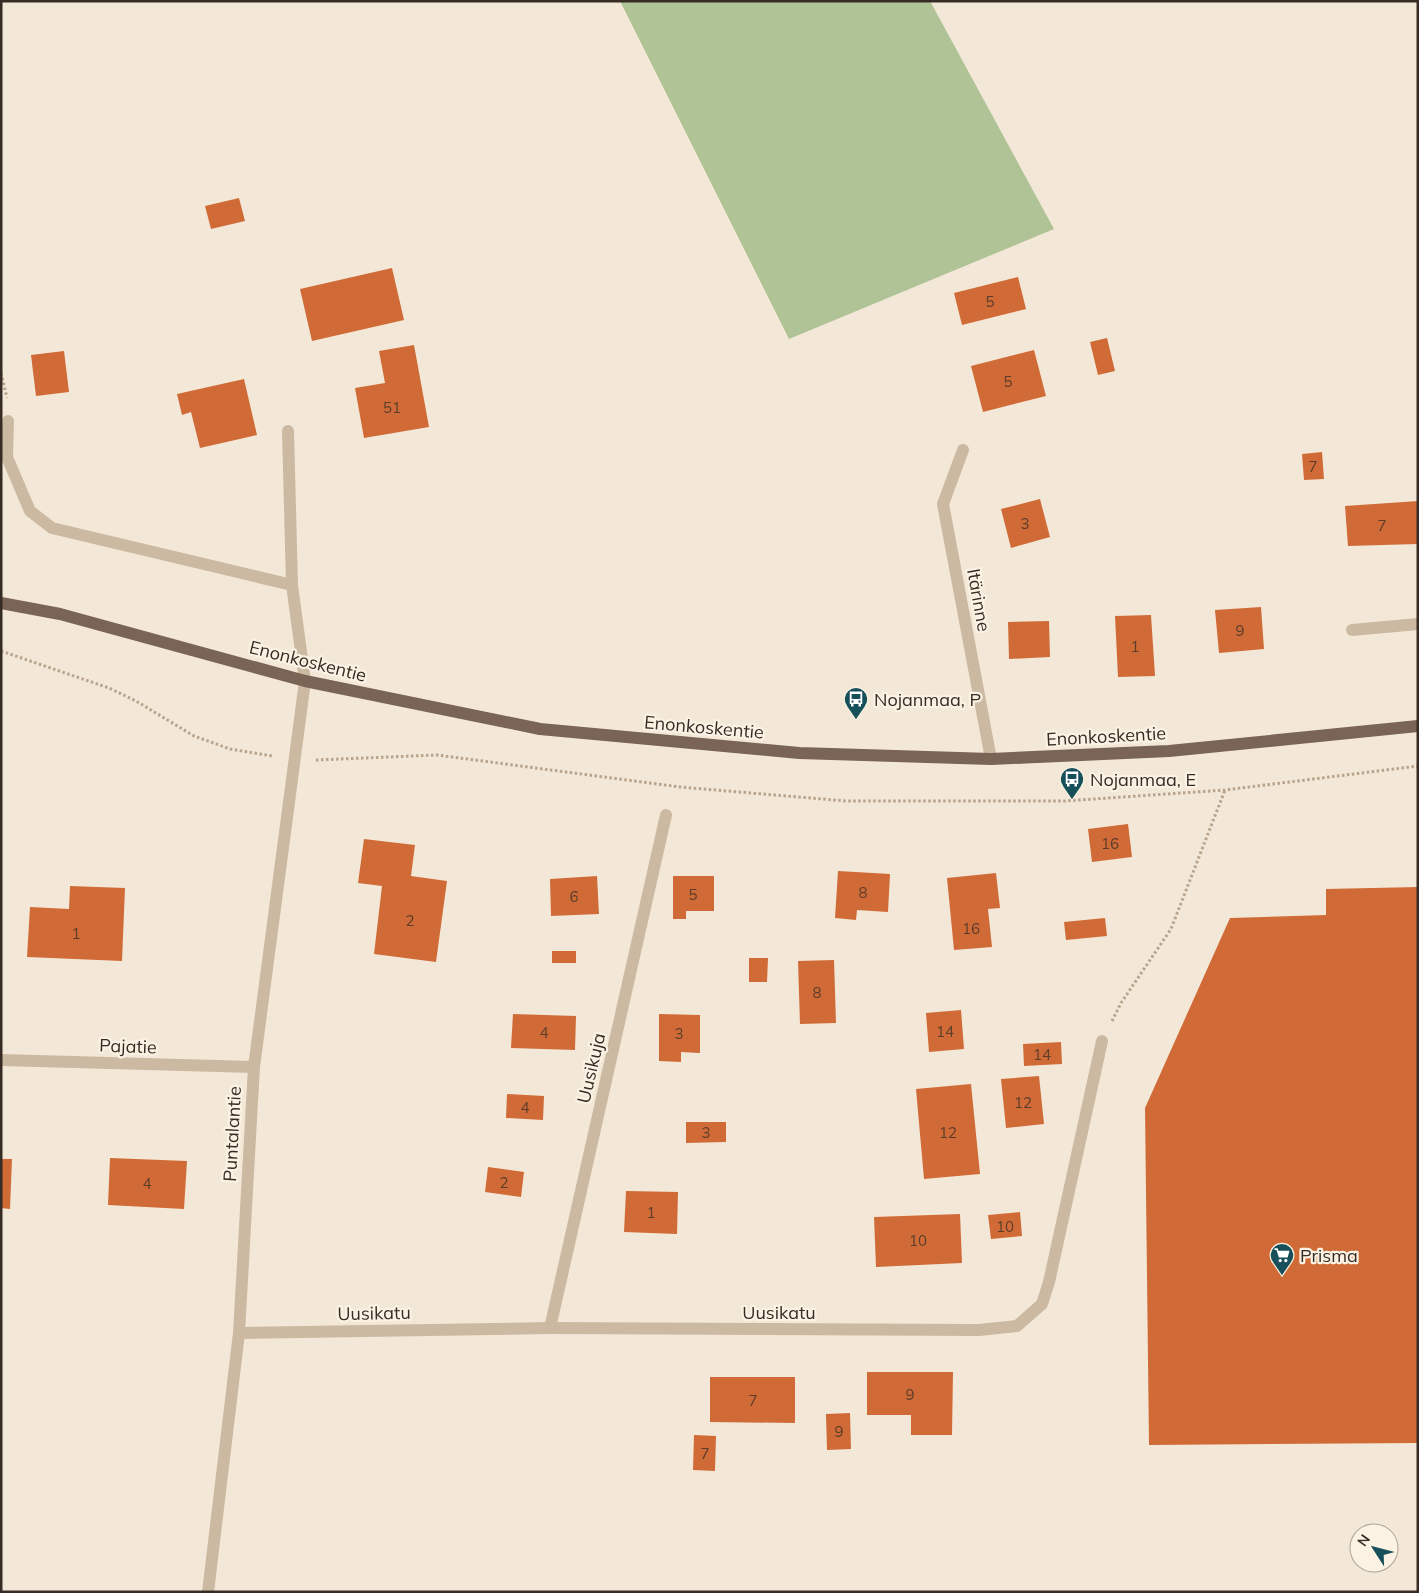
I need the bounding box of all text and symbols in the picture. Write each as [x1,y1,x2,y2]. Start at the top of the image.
house number: 5 [985,292,995,311]
house number: 5 [1003,372,1013,391]
house number: 51 [383,398,401,417]
house number: 7 [1308,457,1318,476]
house number: 3 [1020,514,1030,533]
house number: 7 [1377,516,1387,535]
street label: Itärinne [962,567,996,633]
house number: 9 [1235,621,1245,640]
street label: Enonkoskentie [247,635,369,687]
house number: 1 [1130,637,1140,656]
bus stop icon: Nojanmaa, P [843,686,869,720]
place label: Nojanmaa, P [874,688,981,711]
street label: Enonkoskentie [643,710,765,744]
street label: Enonkoskentie [1045,721,1167,751]
bus stop icon: Nojanmaa, E [1059,766,1085,800]
place label: Nojanmaa, E [1090,768,1196,791]
house number: 16 [1101,834,1119,853]
house number: 8 [858,883,868,902]
house number: 5 [688,885,698,904]
house number: 6 [569,887,579,906]
house number: 2 [405,911,415,930]
house number: 16 [962,919,980,938]
house number: 1 [71,924,81,943]
house number: 8 [812,983,822,1002]
house number: 14 [936,1022,954,1041]
house number: 4 [539,1023,549,1042]
house number: 3 [674,1024,684,1043]
street label: Uusikuja [572,1031,610,1105]
street label: Pajatie [99,1034,157,1058]
house number: 14 [1033,1045,1051,1064]
street label: Puntalantie [218,1086,246,1182]
house number: 12 [1014,1093,1032,1112]
house number: 4 [520,1098,530,1117]
house number: 3 [701,1123,711,1142]
house number: 12 [939,1123,957,1142]
house number: 2 [499,1173,509,1192]
house number: 4 [142,1174,152,1193]
house number: 1 [646,1203,656,1222]
house number: 10 [996,1217,1014,1236]
house number: 10 [909,1231,927,1250]
supermarket icon: Prisma [1269,1242,1295,1276]
place label: Prisma [1300,1244,1358,1267]
street label: Uusikatu [337,1301,411,1325]
street label: Uusikatu [742,1301,816,1324]
house number: 9 [905,1385,915,1404]
house number: 7 [748,1391,758,1410]
house number: 9 [834,1422,844,1441]
house number: 7 [700,1444,710,1463]
north arrow [1349,1523,1399,1573]
text: N [1353,1531,1374,1550]

